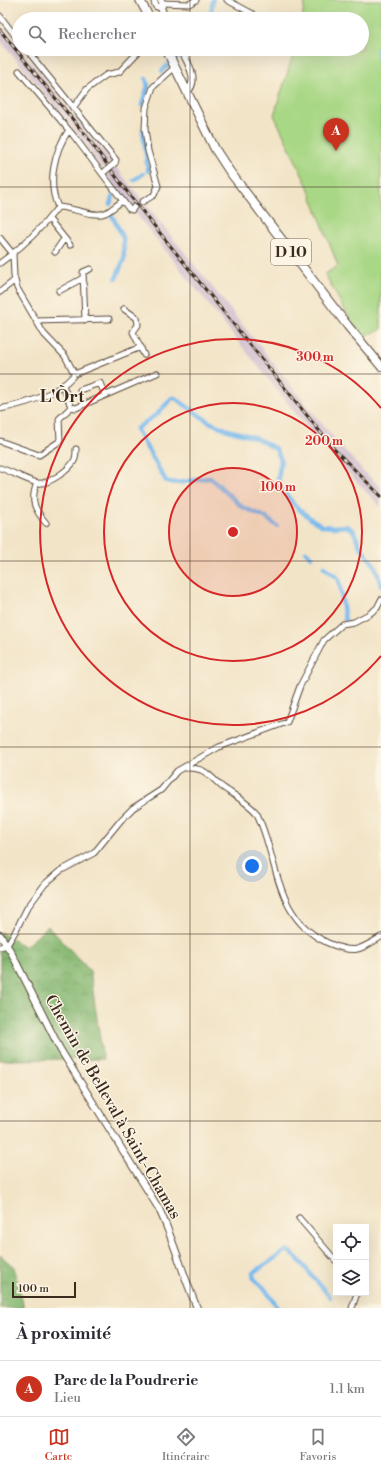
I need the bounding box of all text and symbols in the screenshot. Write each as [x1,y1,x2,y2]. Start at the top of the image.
search box [12,12,369,56]
icon: search [26,23,48,45]
text: Rechercher [58,25,137,44]
pin: A [323,118,349,151]
road number: D 10 [271,239,311,265]
text: 300 m [296,350,334,365]
district label: L'Òrt [40,385,85,408]
text: 200 m [305,434,343,449]
text: 100 m [260,480,296,495]
centre of rings [226,525,240,539]
your location [242,856,262,876]
street label: Chemin de Belleval à Saint-Chamas [40,991,186,1223]
map controls [333,1224,369,1296]
button: locate [333,1224,369,1260]
button: layers [333,1260,369,1296]
scale bar [12,1280,76,1299]
text: 100 m [18,1282,49,1296]
text: À proximité [16,1323,111,1345]
text: Parc de la Poudrerie [54,1371,198,1390]
text: A [24,1381,34,1397]
text: 1.1 km [330,1381,365,1397]
text: Lieu [54,1390,81,1406]
tab: Carte [45,1426,72,1464]
tab: Itinéraire [162,1426,210,1464]
tab: Favoris [299,1426,336,1464]

